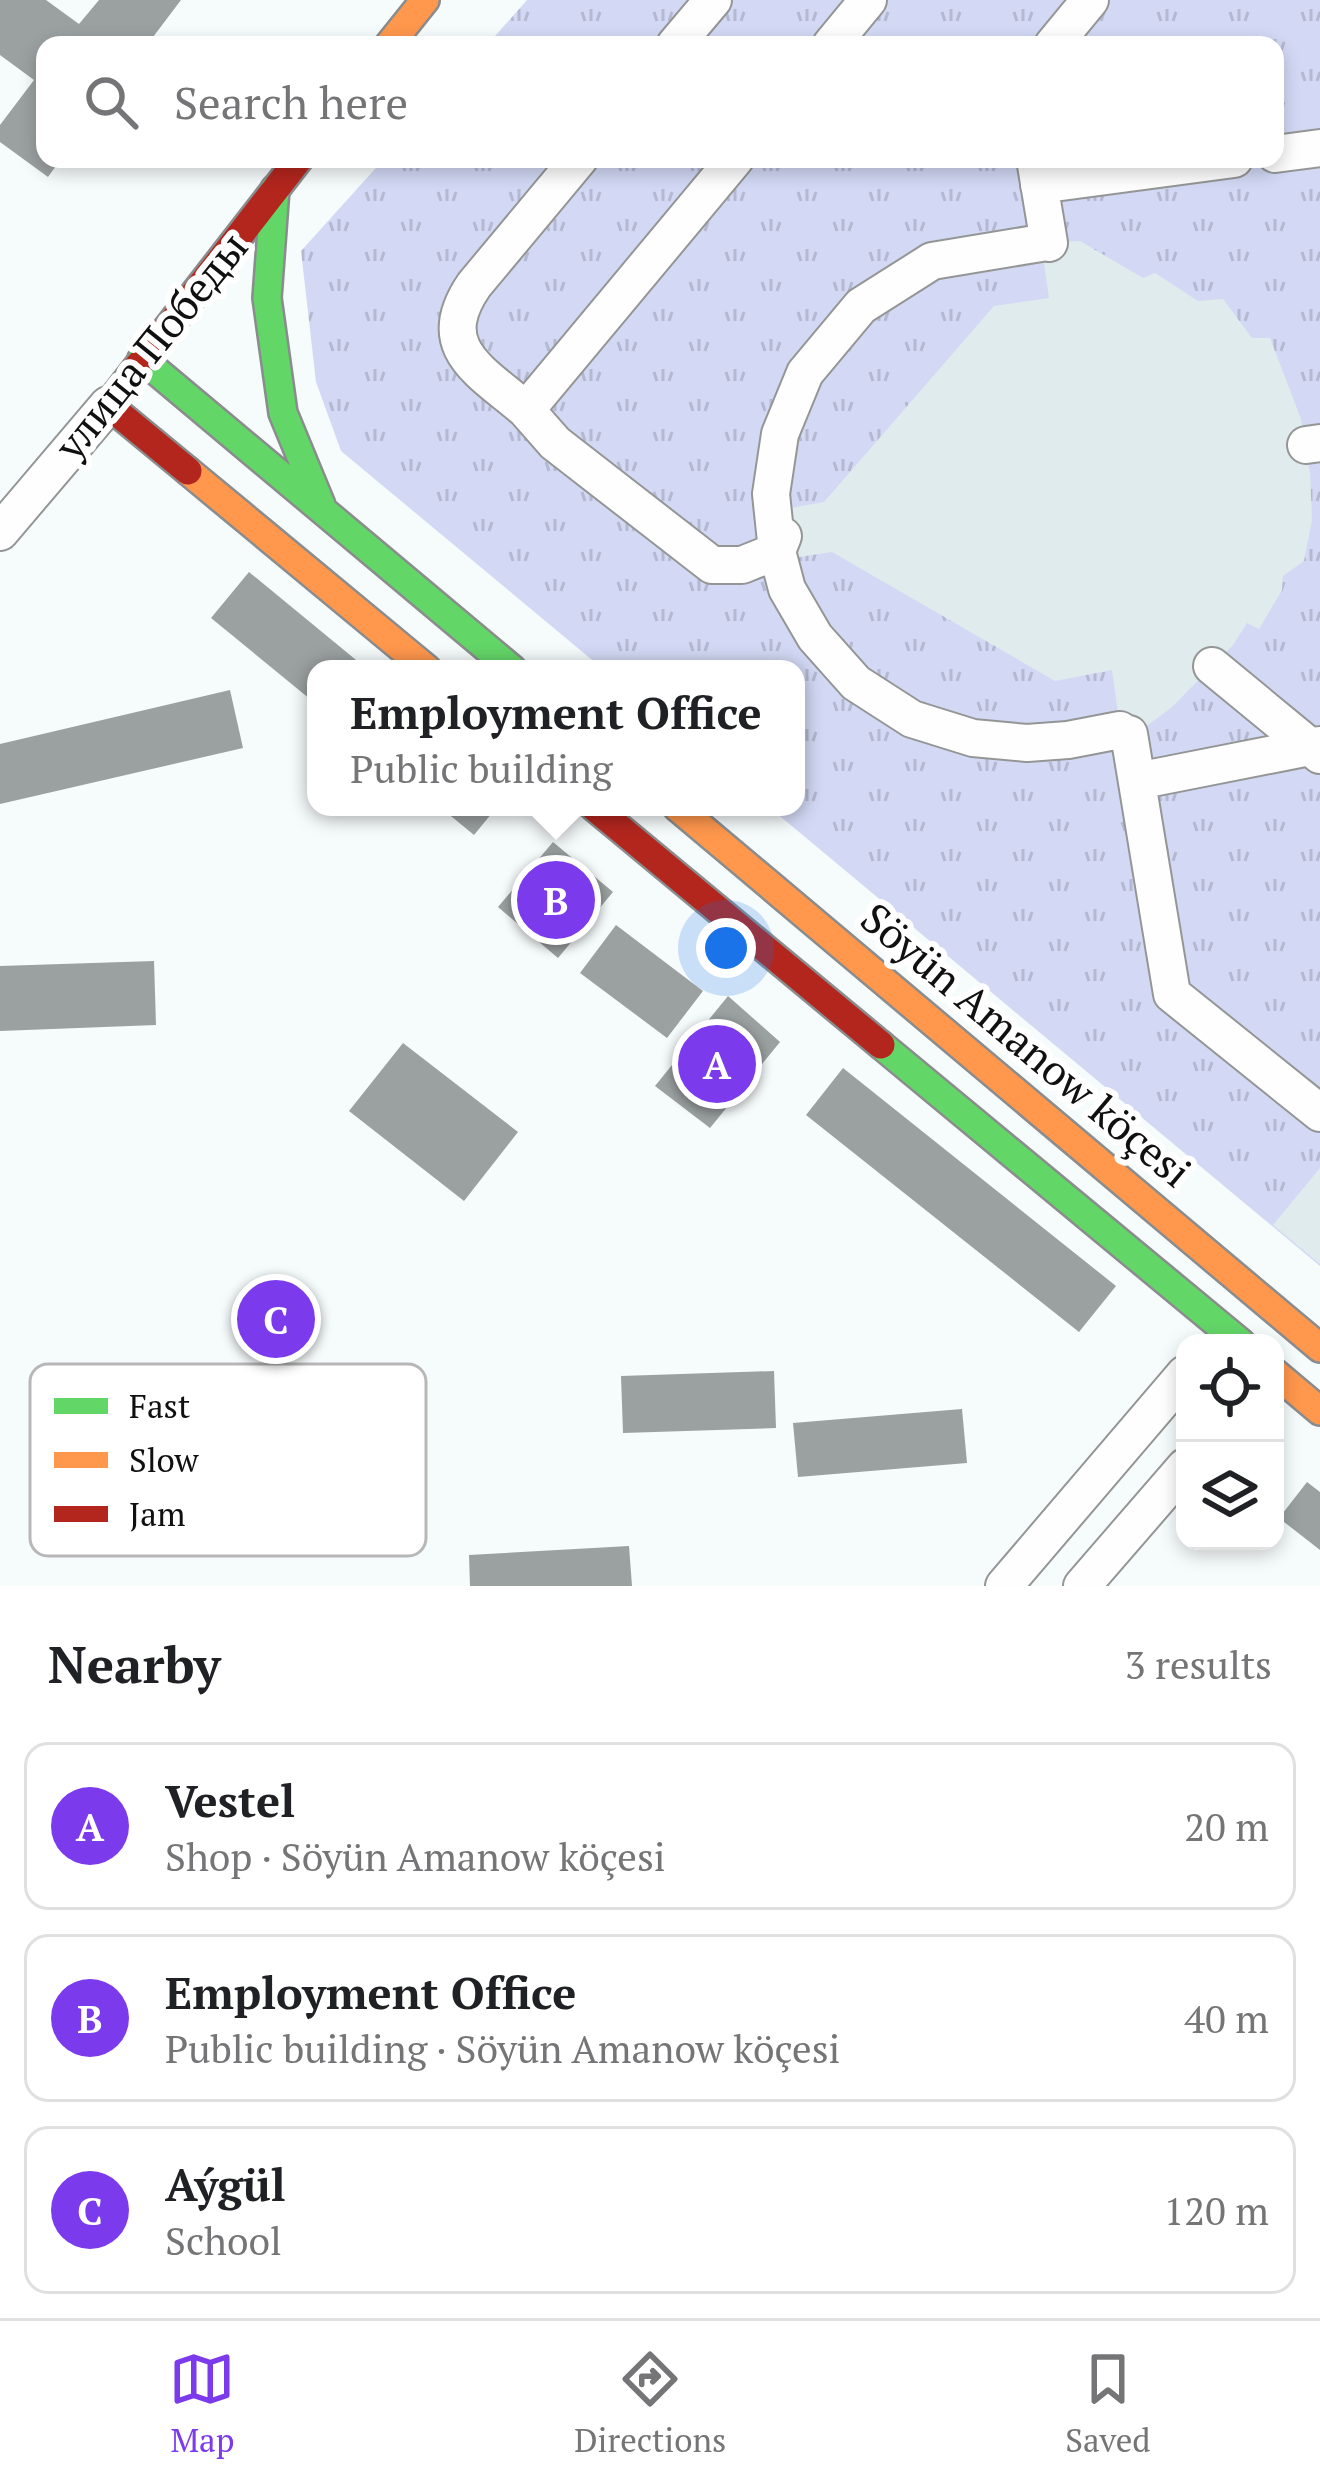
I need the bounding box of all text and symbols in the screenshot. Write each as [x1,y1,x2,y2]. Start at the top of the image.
search box [36,36,1284,168]
icon: search [78,69,144,135]
text: Search here [174,72,408,132]
street label: улица Победы [40,220,259,472]
popup [307,660,805,816]
text: Employment Office [350,682,762,742]
text: Public building [350,742,612,794]
pin: B [517,855,595,945]
street label: Söyün Amanow köçesi [850,890,1203,1199]
your location [696,918,756,978]
pin: A [678,1019,756,1109]
pin: C [237,1274,315,1364]
map controls [1176,1334,1284,1550]
button: locate [1176,1334,1284,1442]
legend [30,1364,426,1556]
text: Fast [129,1384,190,1427]
text: Slow [129,1438,199,1481]
button: layers [1176,1442,1284,1550]
text: Jam [129,1492,185,1535]
text: Nearby [48,1630,221,1698]
text: 3 results [1125,1638,1272,1690]
text: Vestel [165,1770,295,1830]
text: A [76,1800,104,1852]
text: 20 m [1184,1800,1269,1852]
text: Shop · Söyün Amanow köçesi [165,1830,666,1882]
text: Employment Office [165,1962,576,2022]
text: B [77,1992,103,2044]
text: 40 m [1184,1992,1269,2044]
text: Public building · Söyün Amanow köçesi [165,2022,840,2074]
text: Aýgül [165,2154,286,2214]
text: C [77,2184,103,2236]
text: 120 m [1164,2184,1269,2236]
text: School [165,2214,282,2266]
tab: Map [169,2346,235,2461]
tab: Directions [574,2346,726,2461]
tab: Saved [1065,2346,1151,2461]

